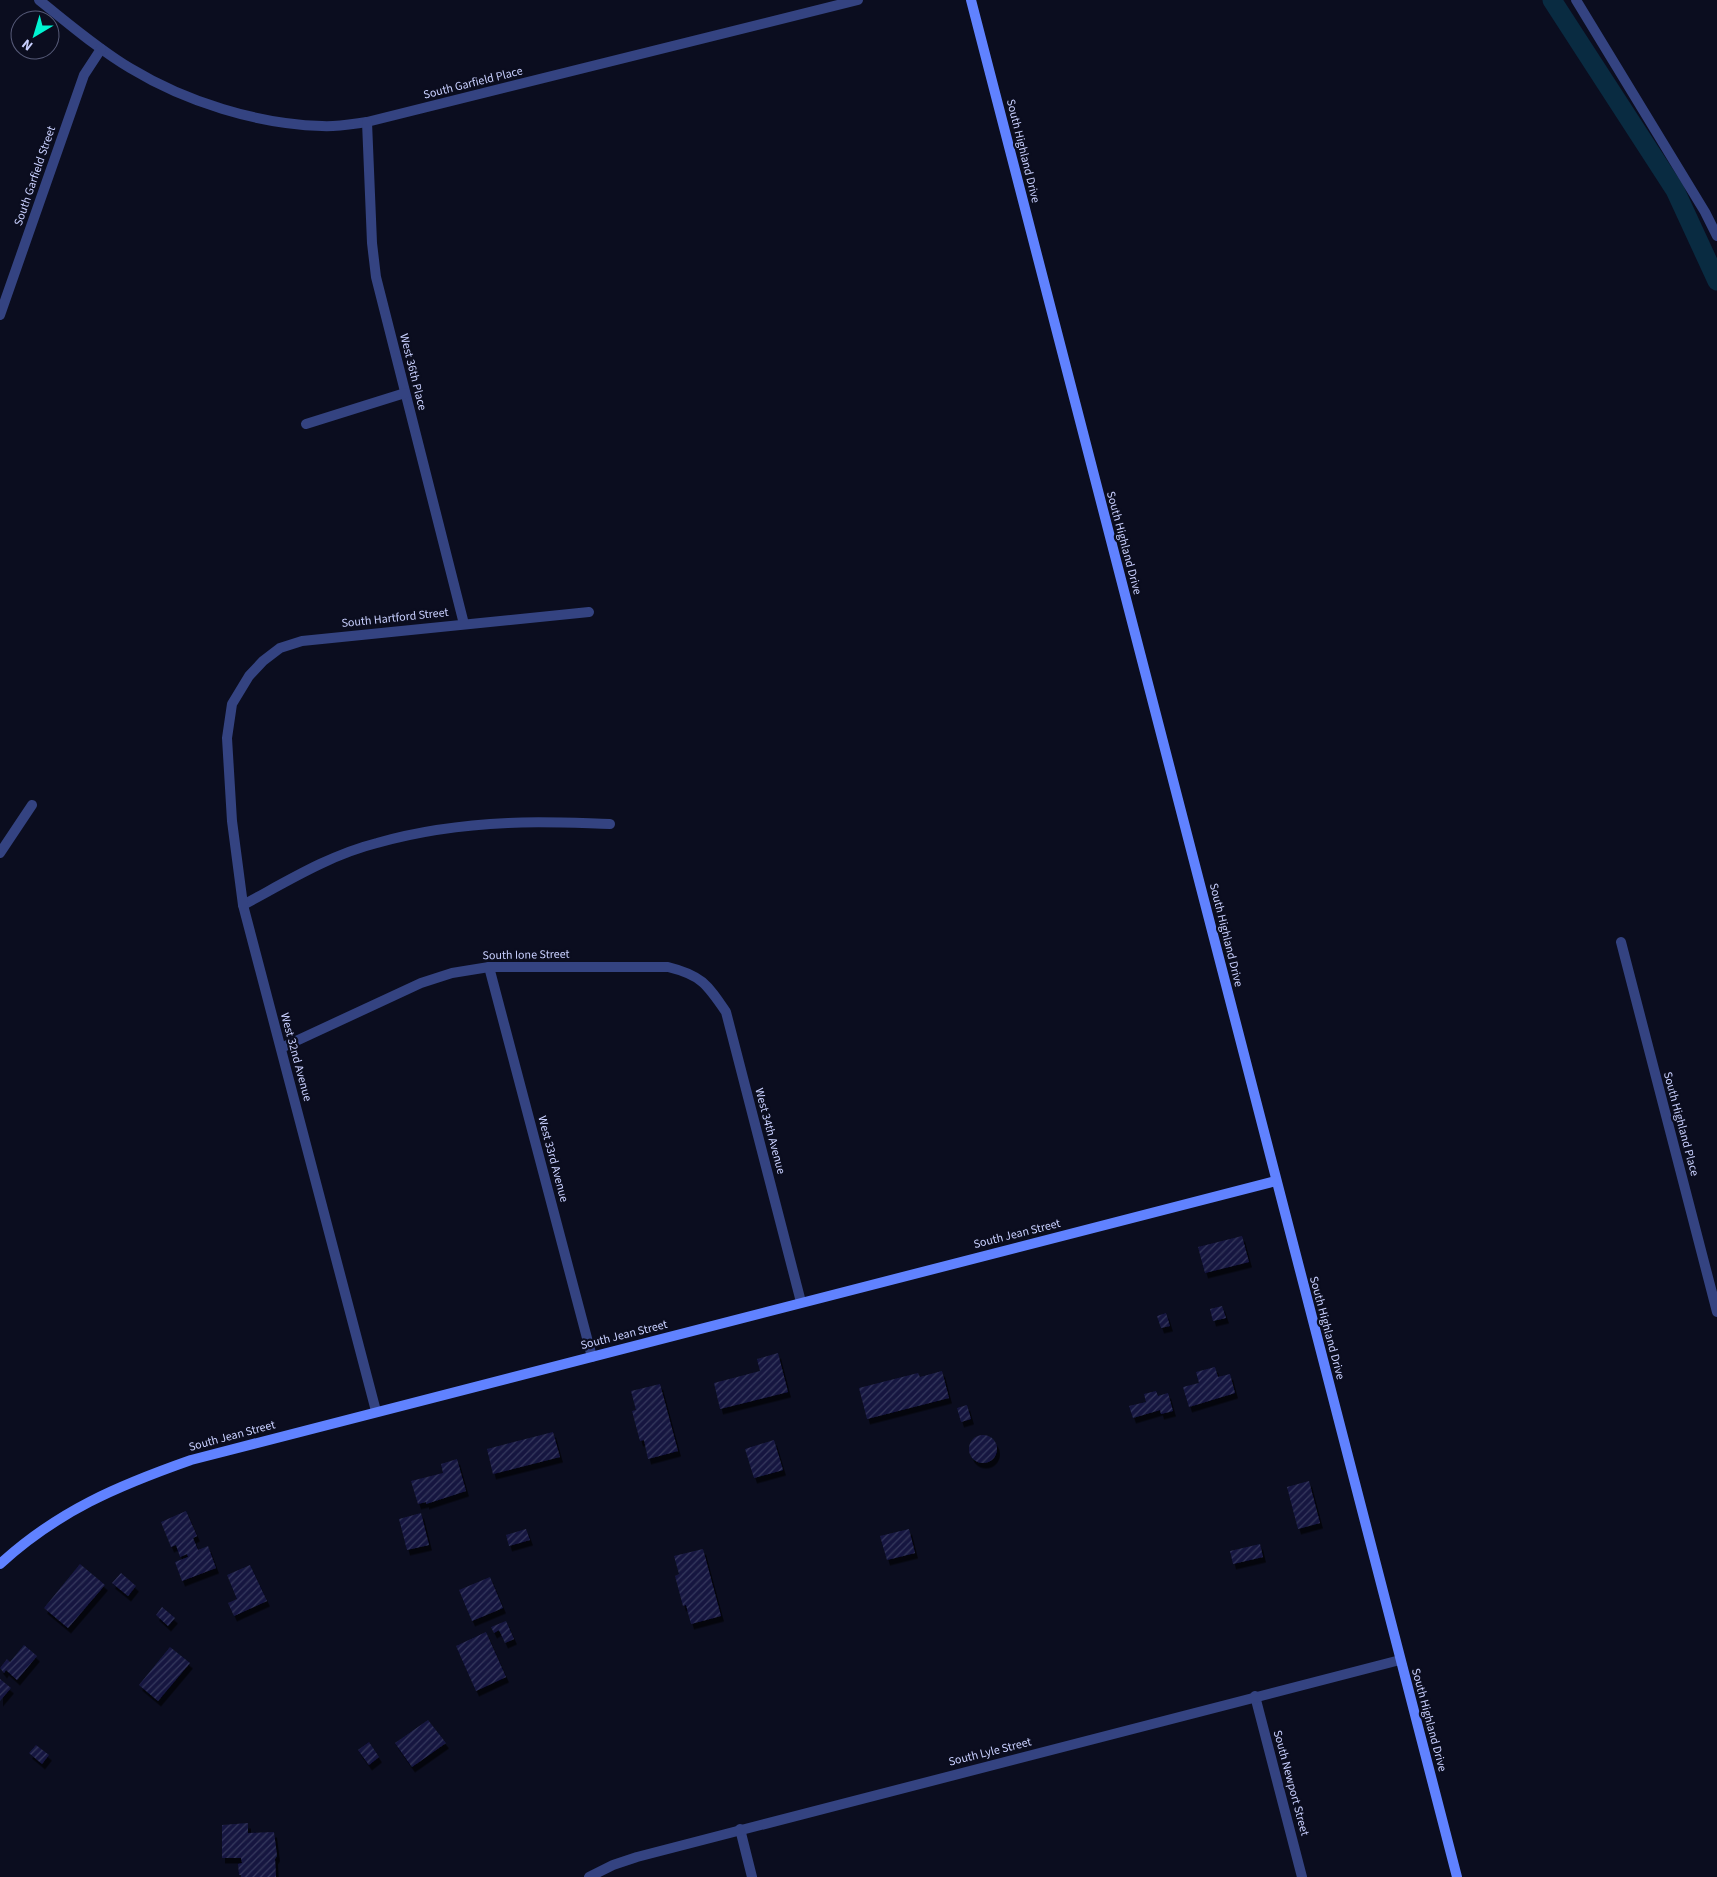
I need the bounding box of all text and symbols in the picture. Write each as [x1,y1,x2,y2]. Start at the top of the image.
north arrow [10,10,60,60]
text: N [18,34,37,55]
street label: South Garfield Place [422,62,524,104]
street label: South Highland Drive [1002,97,1044,205]
street label: South Garfield Street [10,124,60,228]
street label: West 36th Place [395,332,431,412]
street label: South Highland Drive [1102,489,1146,597]
street label: South Hartford Street [341,604,449,632]
street label: South Highland Drive [1205,881,1247,989]
street label: South Ione Street [482,946,570,964]
street label: West 32nd Avenue [276,1011,316,1103]
street label: South Highland Place [1659,1070,1703,1178]
street label: West 34th Avenue [750,1086,790,1176]
street label: West 33rd Avenue [533,1114,573,1204]
street label: South Jean Street [972,1215,1062,1253]
street label: South Highland Drive [1305,1274,1349,1382]
street label: South Jean Street [579,1316,669,1354]
street label: South Jean Street [187,1416,277,1456]
street label: South Highland Drive [1407,1666,1451,1774]
street label: South Newport Street [1269,1728,1313,1838]
street label: South Lyle Street [947,1733,1033,1771]

